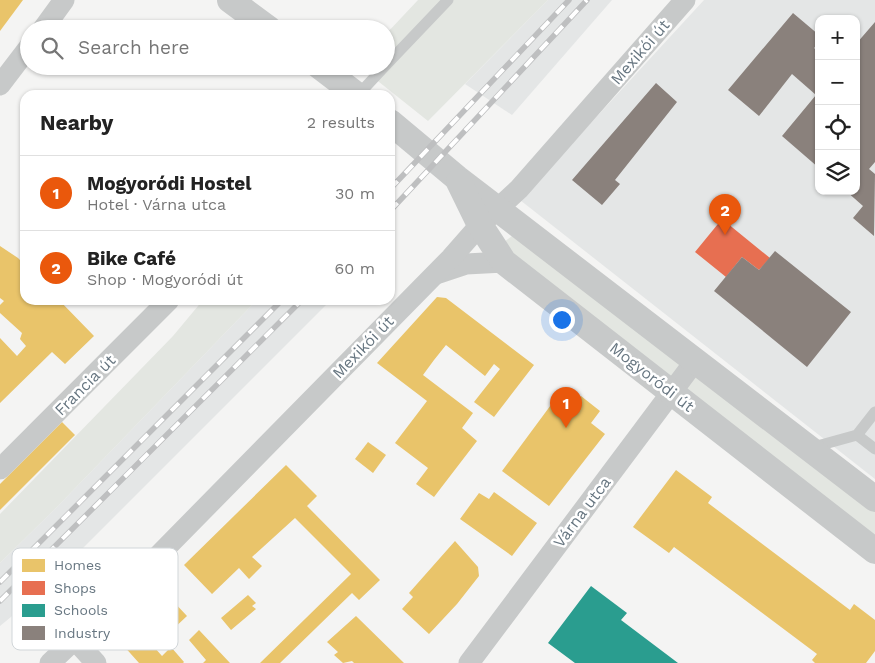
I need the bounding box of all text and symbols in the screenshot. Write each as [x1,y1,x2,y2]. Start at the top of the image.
street label: Mexikói út [607,15,674,88]
map controls [815,15,860,195]
button: + [815,15,860,60]
search box [20,20,395,75]
icon: search [38,34,66,62]
text: Search here [78,36,189,59]
button: − [815,60,860,105]
button: locate [815,105,860,150]
text: Nearby [40,110,113,135]
text: 2 results [307,113,375,132]
button: layers [815,150,860,195]
text: Mogyoródi Hostel [87,172,251,195]
text: 1 [53,184,59,203]
text: 30 m [335,184,375,203]
pin: 2 [709,194,741,235]
text: Hotel · Várna utca [87,195,226,214]
text: Bike Café [87,247,176,270]
text: 2 [51,259,61,278]
text: 60 m [335,259,375,278]
text: Shop · Mogyoródi út [87,270,243,289]
your location [549,307,575,333]
street label: Mexikói út [328,311,398,382]
street label: Mogyoródi út [606,338,698,416]
street label: Francia út [51,350,120,419]
pin: 1 [550,387,582,428]
street label: Várna utca [549,473,615,551]
legend [12,548,178,650]
text: Homes [54,557,101,573]
text: Shops [54,580,96,596]
text: Schools [54,602,108,618]
text: Industry [54,625,111,641]

